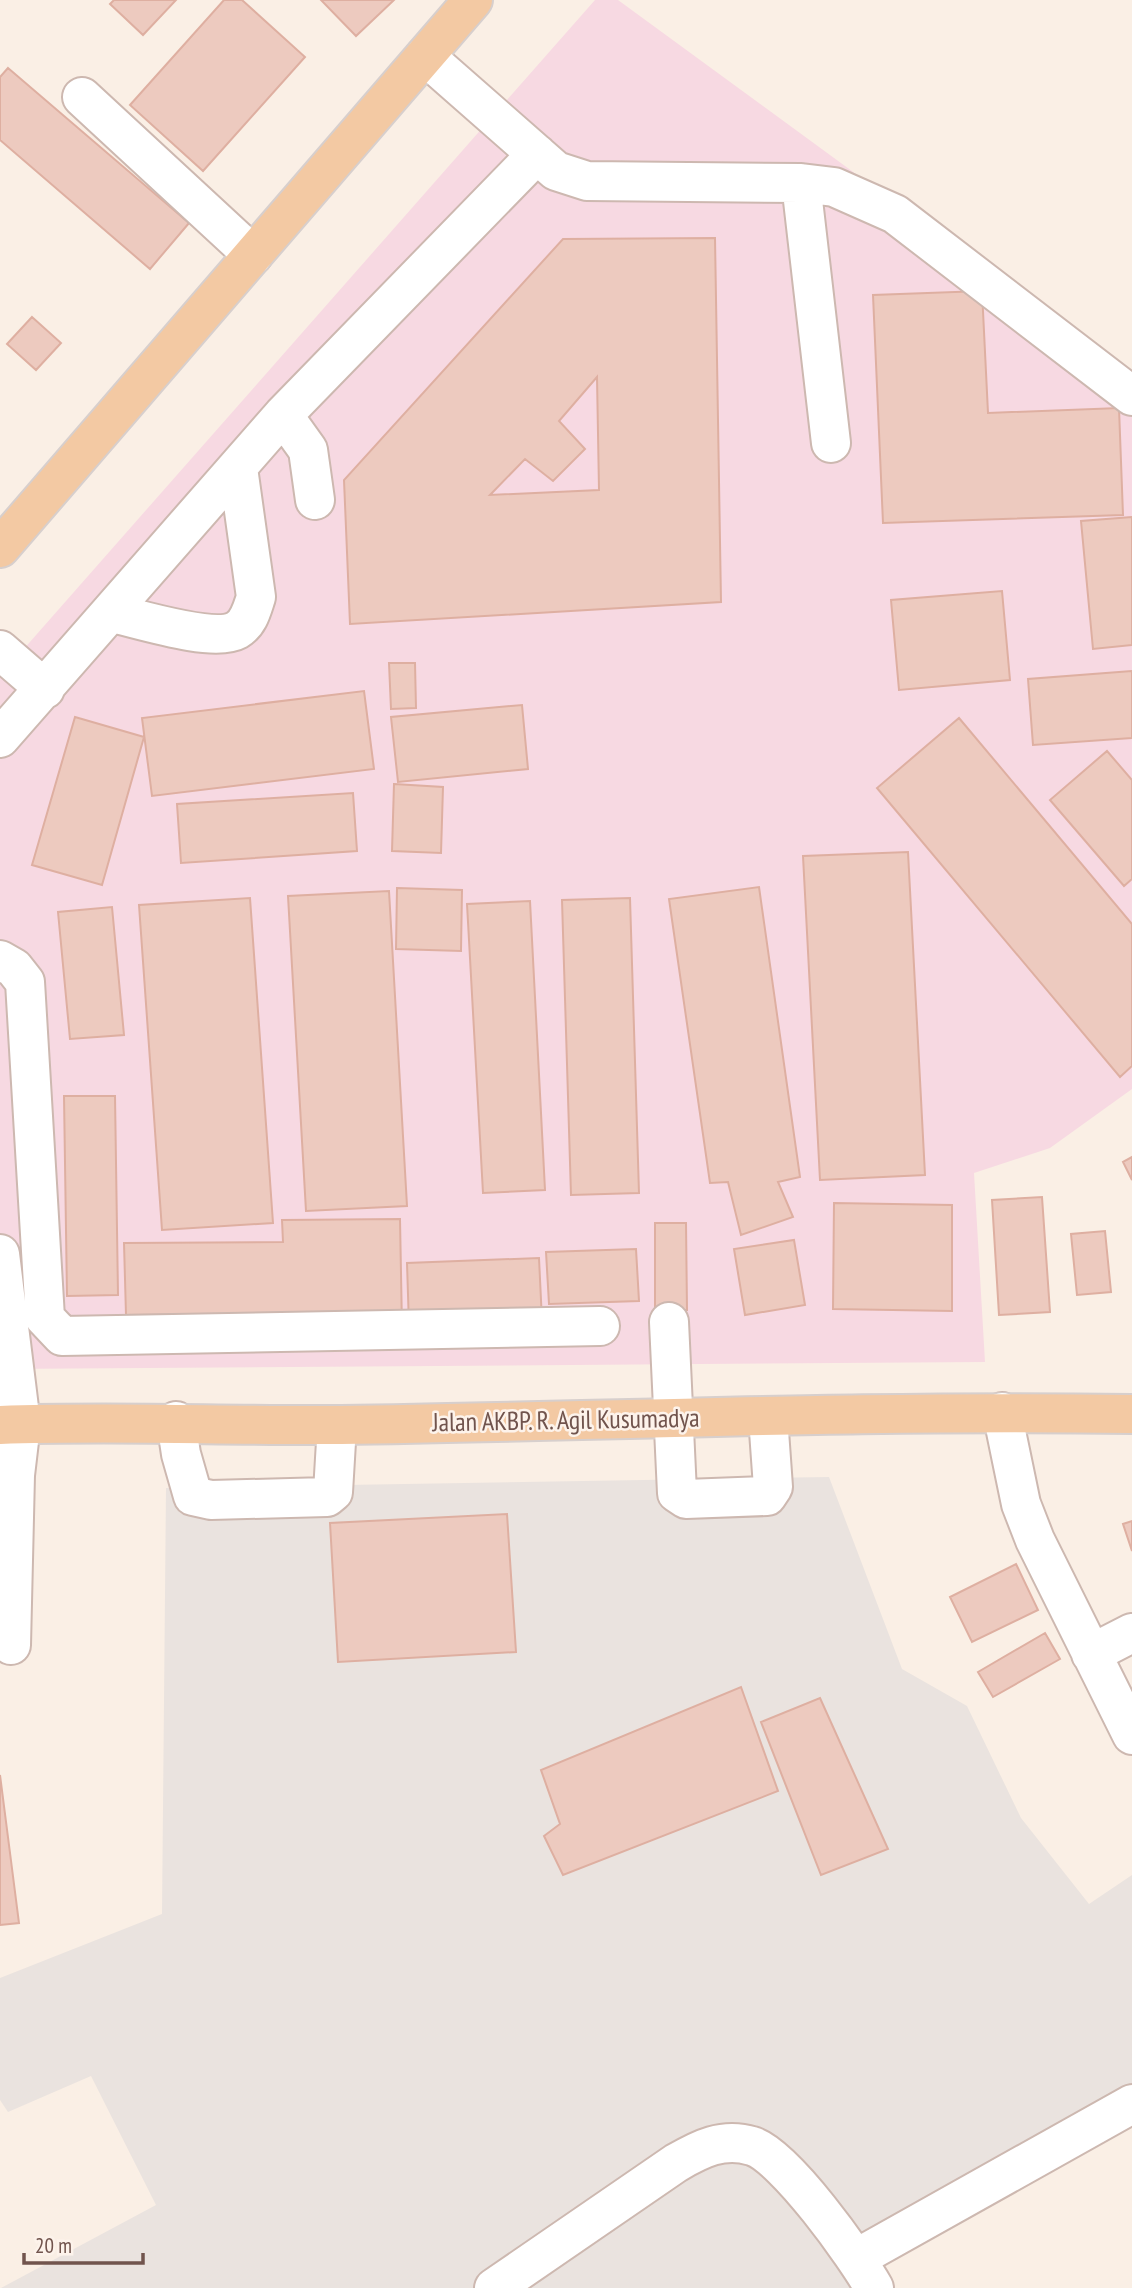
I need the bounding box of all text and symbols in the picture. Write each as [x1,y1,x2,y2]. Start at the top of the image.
street label: Jalan AKBP. R. Agil Kusumadya [431,1401,700,1438]
scale bar [24,2222,144,2266]
text: 20 m [35,2232,72,2259]

